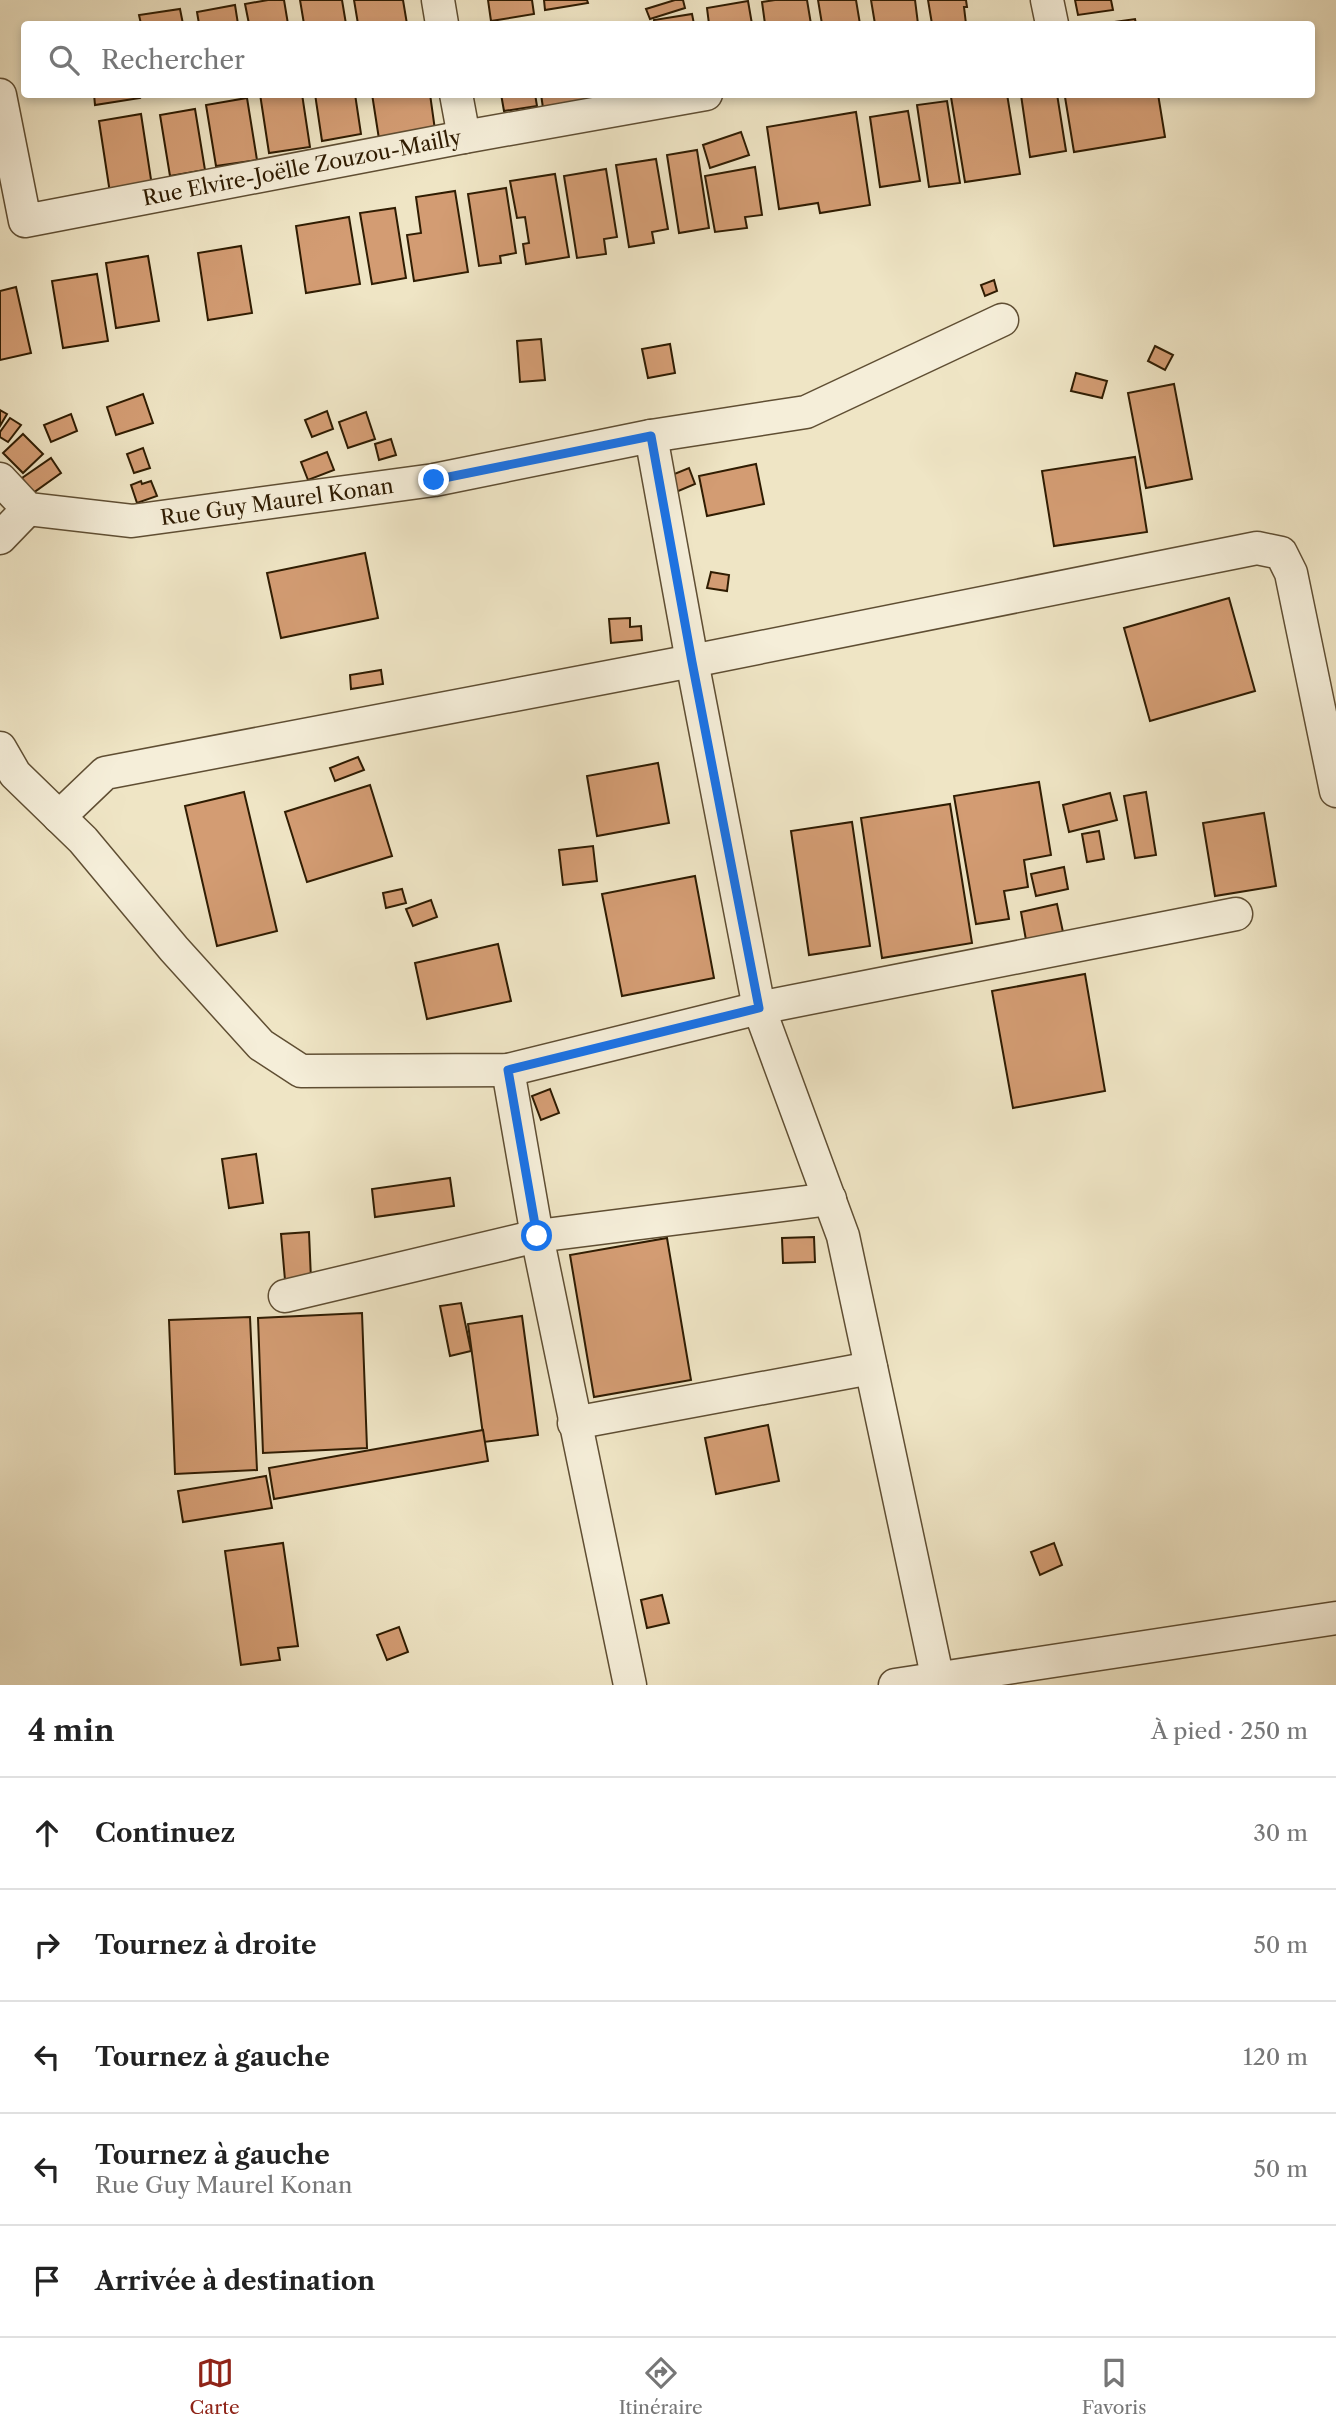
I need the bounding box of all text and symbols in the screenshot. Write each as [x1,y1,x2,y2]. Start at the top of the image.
search box [21,21,1315,98]
icon: search [45,41,83,79]
text: Rechercher [101,44,245,76]
street label: Rue Elvire-Joëlle Zouzou-Mailly [140,124,464,211]
route end [418,464,449,495]
street label: Rue Guy Maurel Konan [159,473,395,530]
route start [521,1220,552,1251]
text: 4 min [28,1712,114,1749]
text: À pied · 250 m [1151,1717,1308,1745]
icon: ahead [28,1814,66,1852]
text: Continuez [95,1817,235,1849]
text: 30 m [1253,1819,1308,1847]
icon: right [28,1926,66,1964]
text: Tournez à droite [95,1929,317,1961]
text: 50 m [1253,1931,1308,1959]
icon: left [28,2038,66,2076]
text: Tournez à gauche [95,2041,330,2073]
text: 120 m [1243,2043,1308,2071]
text: Tournez à gauche [95,2139,330,2171]
icon: left [28,2150,66,2188]
text: 50 m [1253,2155,1308,2183]
text: Rue Guy Maurel Konan [95,2171,352,2199]
icon: arrive [28,2262,66,2300]
text: Arrivée à destination [95,2265,375,2297]
tab: Carte [190,2354,240,2419]
tab: Itinéraire [619,2354,703,2419]
tab: Favoris [1082,2354,1146,2419]

